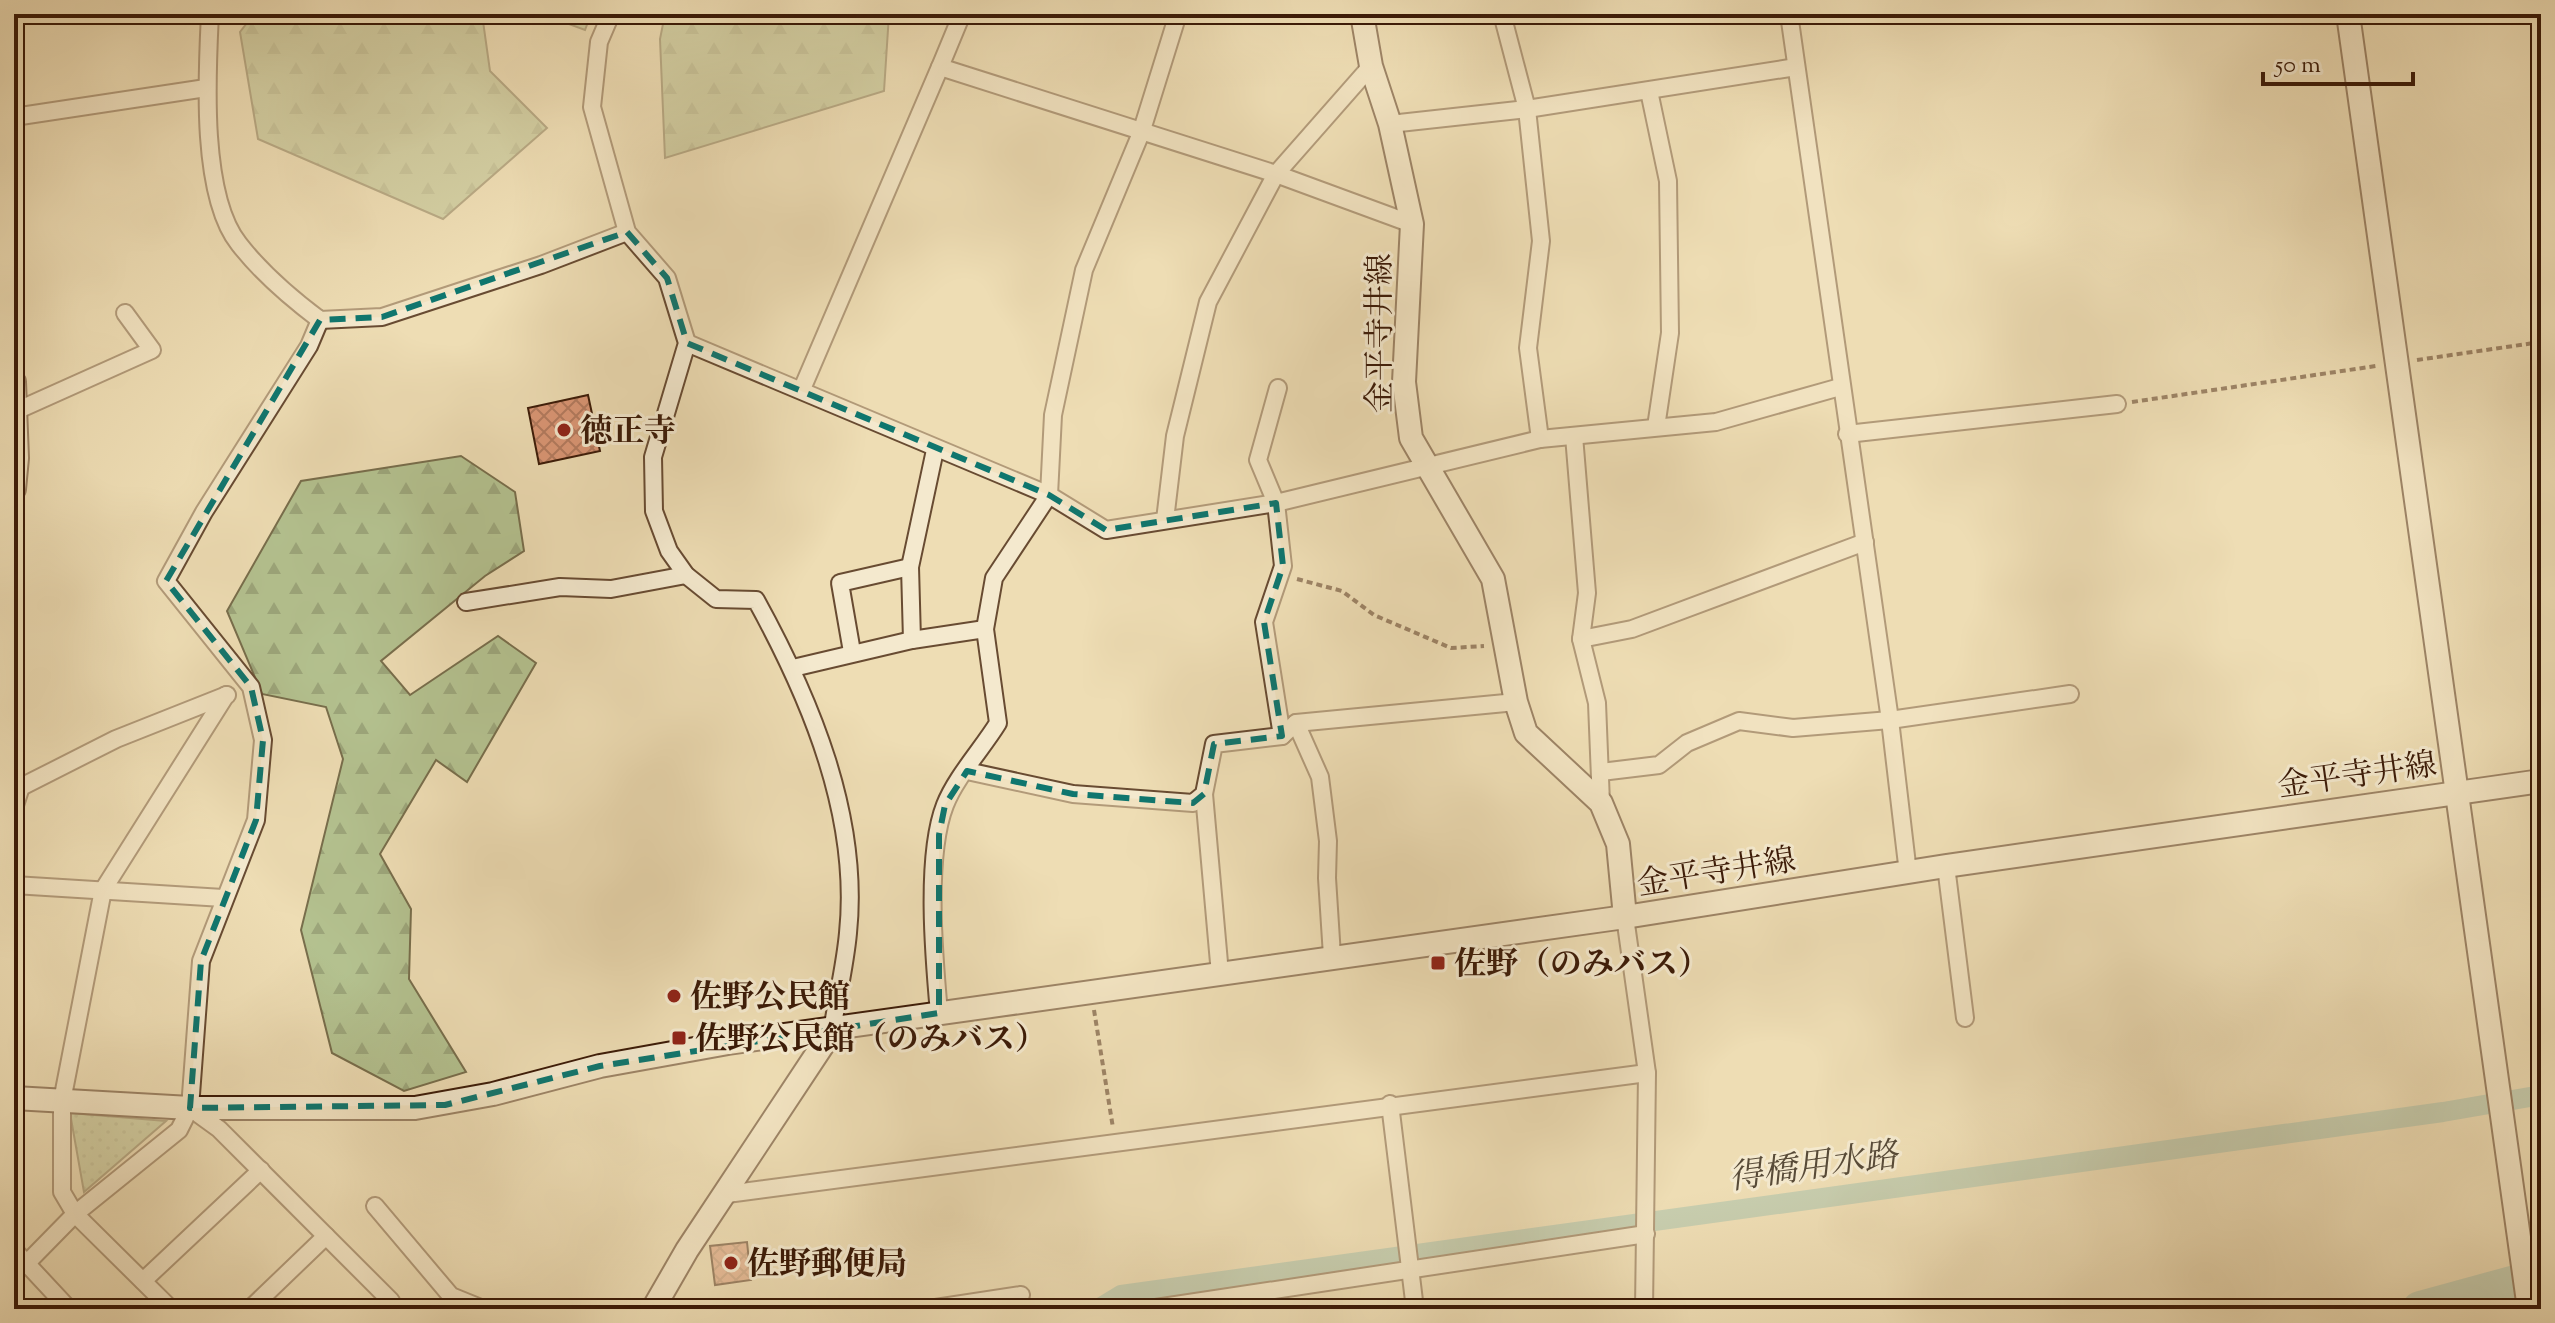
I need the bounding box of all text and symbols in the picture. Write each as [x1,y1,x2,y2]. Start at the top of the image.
scale bar [2263,36,2413,86]
text: 50 m [2273,49,2321,83]
street label: 金平寺井線 [1359,253,1405,413]
place label: 徳正寺 [580,410,676,456]
marker: 徳正寺 [555,421,573,439]
street label: 金平寺井線 [2275,743,2440,811]
street label: 金平寺井線 [1634,839,1799,909]
place label: 佐野（のみバス） [1454,943,1710,989]
marker: 佐野（のみバス） [1429,954,1447,972]
place label: 佐野公民館 [690,976,850,1022]
marker: 佐野公民館 [665,987,683,1005]
place label: 佐野公民館（のみバス） [695,1018,1047,1064]
marker: 佐野公民館（のみバス） [670,1029,688,1047]
water label: 得橋用水路 [1726,1132,1903,1205]
place label: 佐野郵便局 [747,1243,907,1289]
marker: 佐野郵便局 [722,1254,740,1272]

